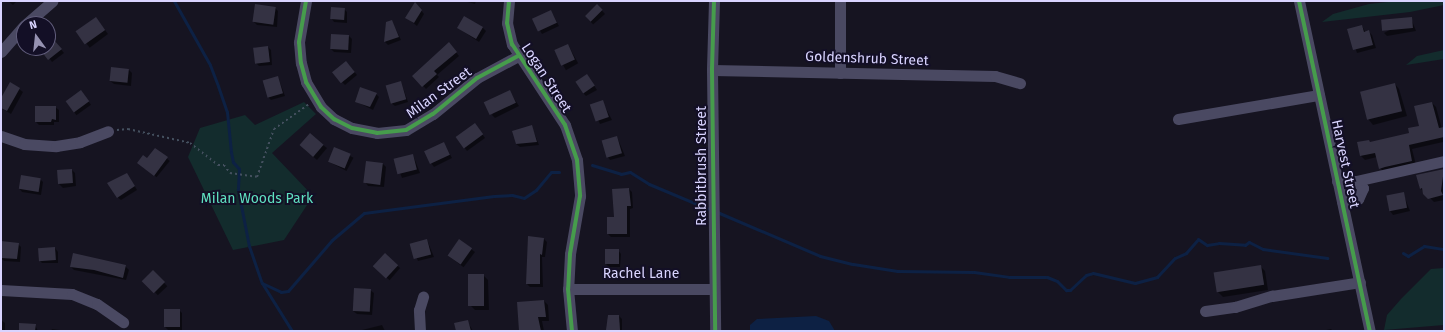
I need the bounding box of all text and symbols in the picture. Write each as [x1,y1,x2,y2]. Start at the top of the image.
north arrow [16,16,56,56]
text: N [28,18,38,32]
street label: Logan Street [517,40,575,116]
street label: Goldenshrub Street [805,48,929,70]
street label: Milan Street [403,64,475,122]
street label: Rabbitbrush Street [694,106,710,226]
street label: Harvest Street [1327,118,1363,210]
park label: Milan Woods Park [201,191,313,207]
street label: Rachel Lane [603,266,679,282]

